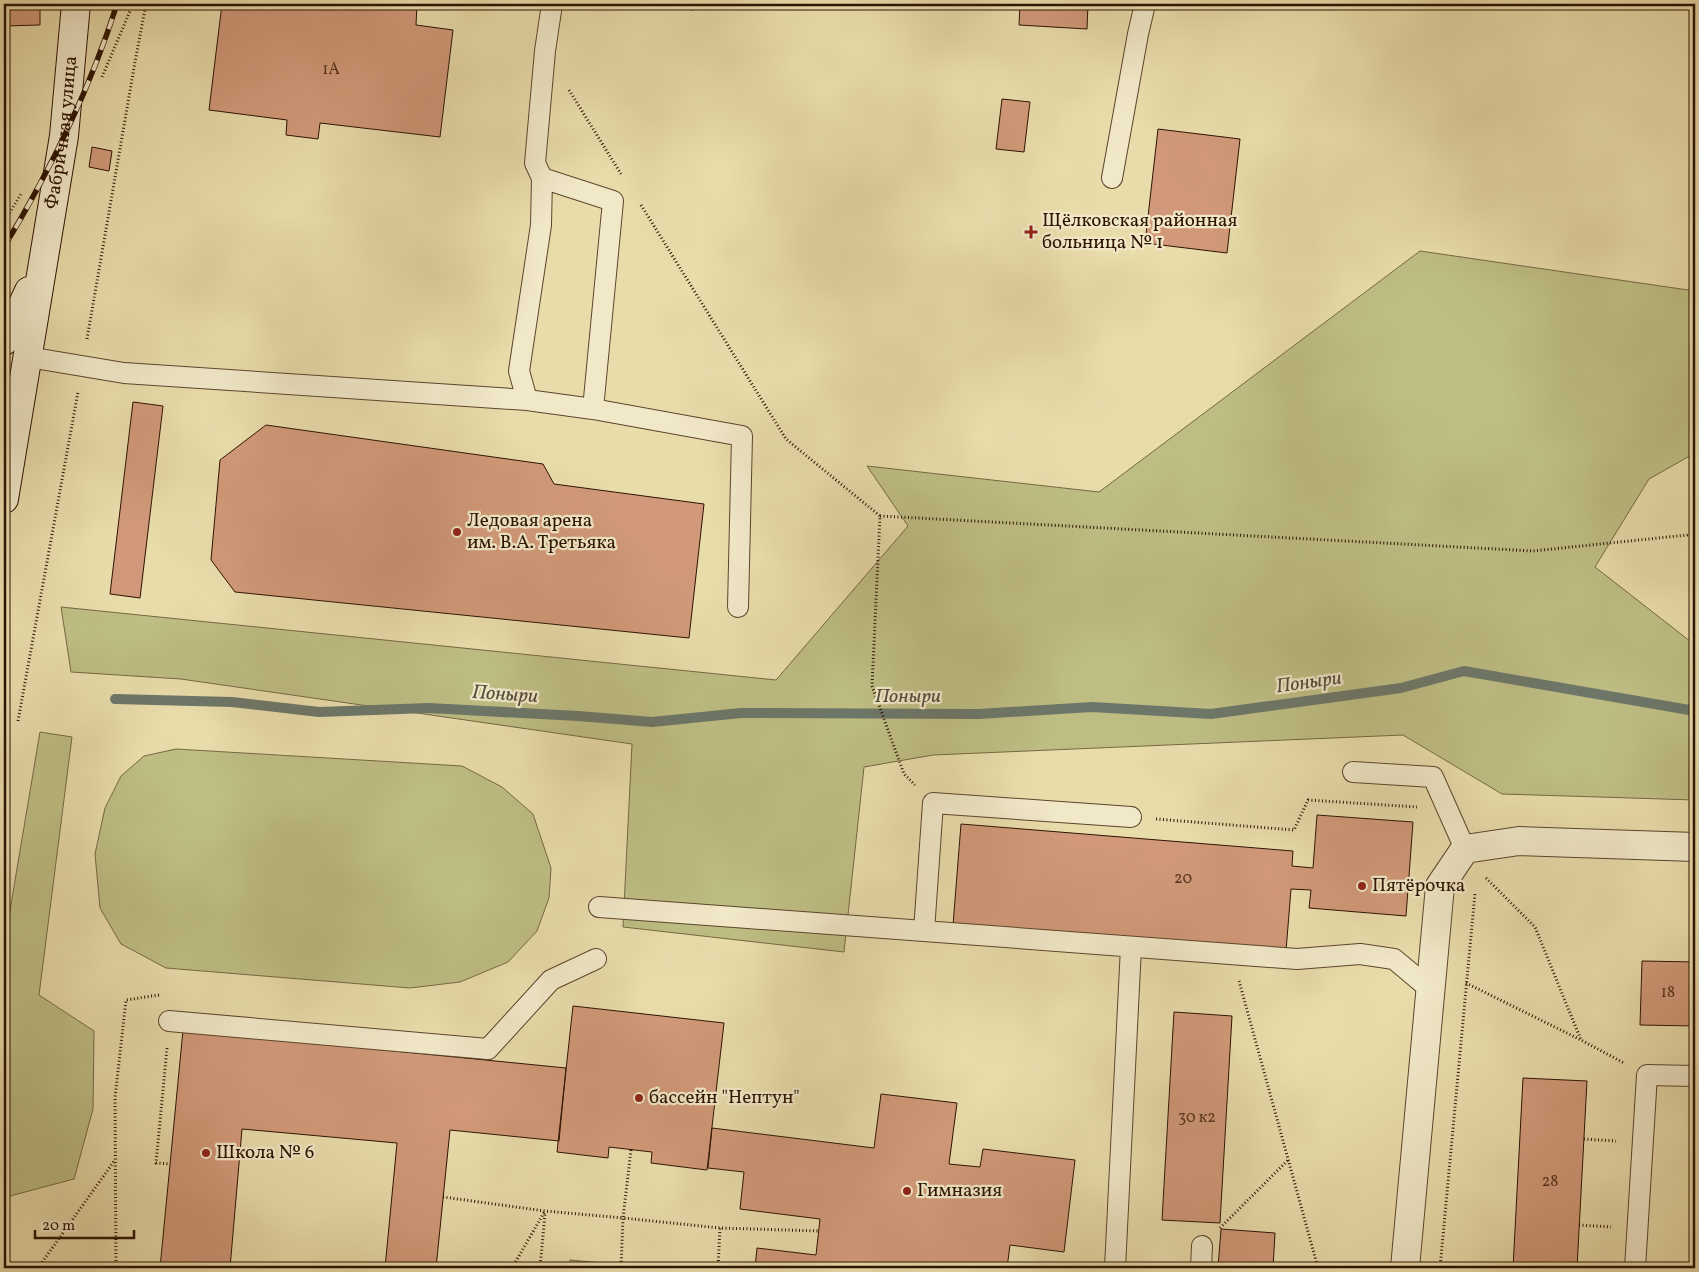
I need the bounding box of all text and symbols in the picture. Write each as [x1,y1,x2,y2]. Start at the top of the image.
street label: Фабричная улица [39,55,84,211]
house number: 1А [322,59,340,81]
place label: Щёлковская районная больница № 1 [1042,208,1237,256]
marker: Щёлковская районная больница № 1 [1024,225,1038,239]
place label: Ледовая арена им. В.А. Третьяка [467,508,616,556]
marker: Ледовая арена им. В.А. Третьяка [451,526,463,538]
water label: Поныри [1274,665,1344,701]
water label: Поныри [471,679,539,711]
water label: Поныри [875,683,941,711]
house number: 20 [1174,868,1192,890]
place label: Пятёрочка [1372,873,1465,899]
marker: Пятёрочка [1356,880,1368,892]
house number: 18 [1661,982,1675,1004]
place label: бассейн "Нептун" [649,1085,800,1111]
marker: бассейн "Нептун" [633,1092,645,1104]
house number: 30 к2 [1178,1107,1216,1129]
place label: Школа № 6 [216,1140,314,1166]
marker: Школа № 6 [200,1147,212,1159]
house number: 28 [1542,1171,1558,1193]
place label: Гимназия [917,1178,1002,1204]
marker: Гимназия [901,1185,913,1197]
scale bar [35,1207,134,1239]
text: 20 m [42,1216,75,1237]

